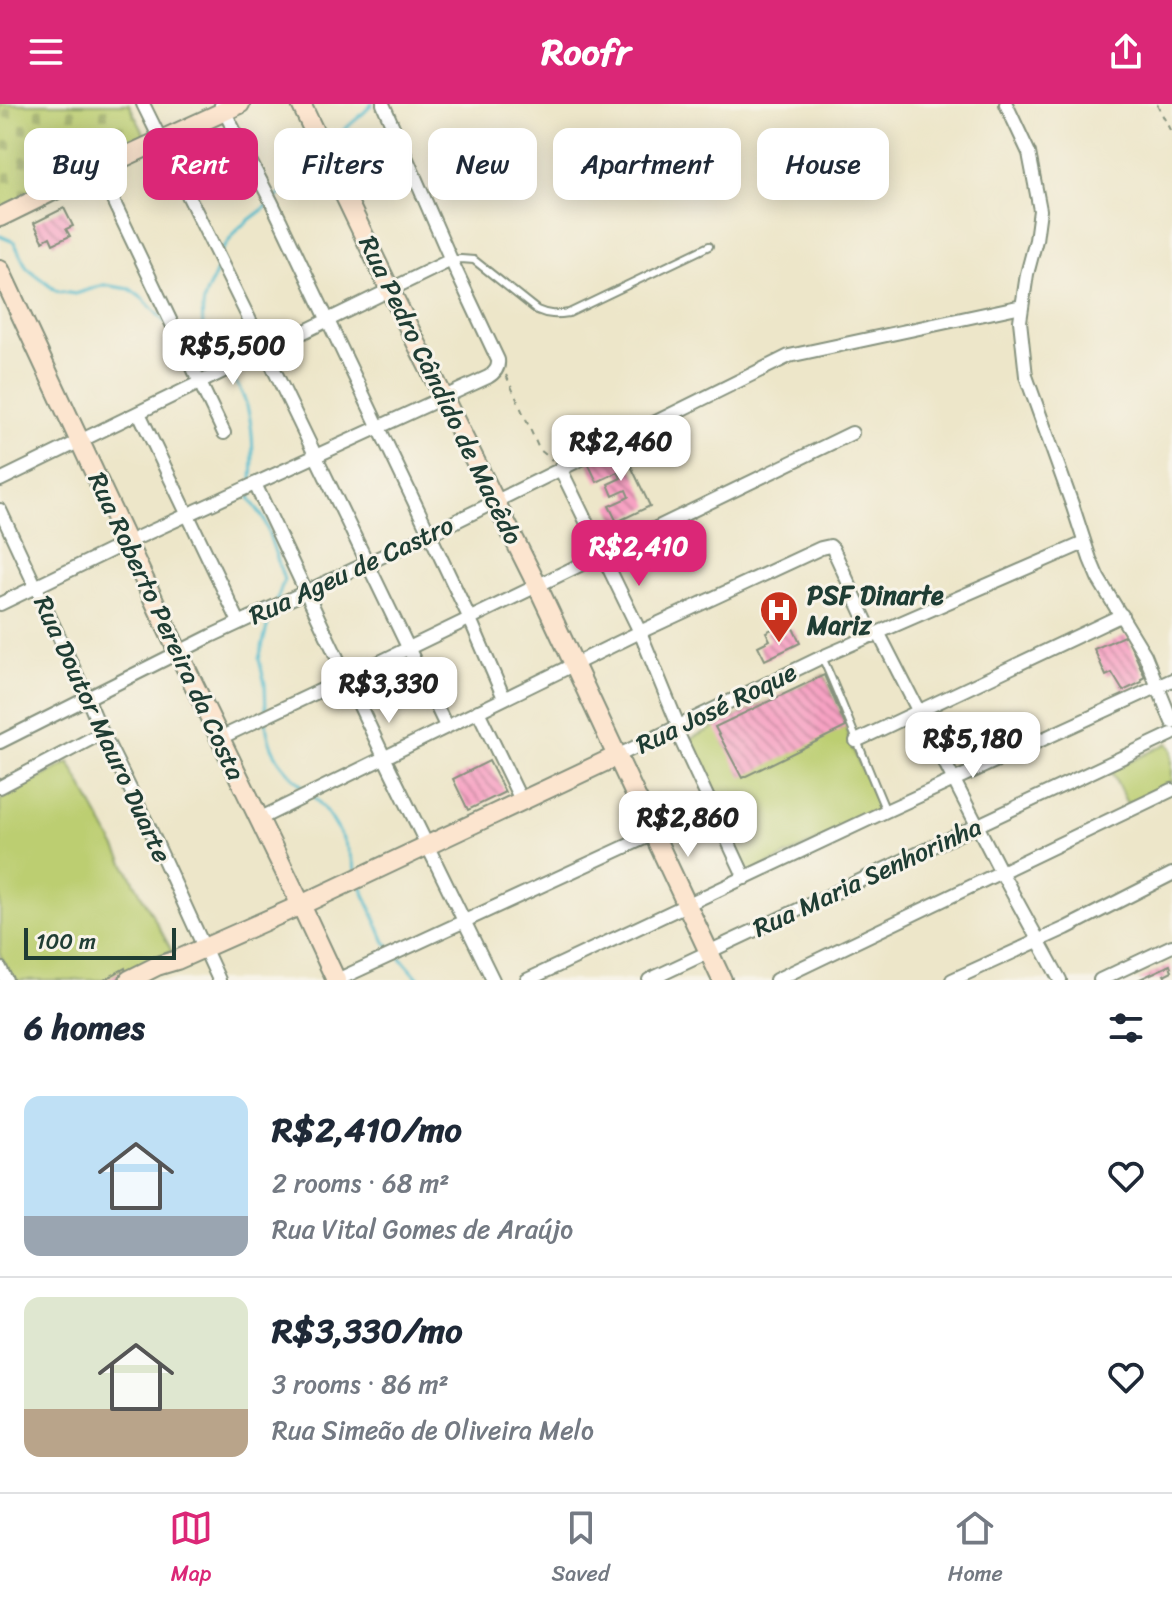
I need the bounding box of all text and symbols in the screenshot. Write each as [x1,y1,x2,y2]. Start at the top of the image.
text: Roofr [541,20,631,84]
icon: menu [24,30,68,74]
icon: share [1104,30,1148,74]
chip: Buy [24,128,127,200]
chip: Rent [143,128,258,200]
chip: Filters [274,128,412,200]
chip: New [428,128,537,200]
chip: Apartment [553,128,741,200]
chip: House [757,128,889,200]
street label: Rua Pedro Cândido de Macêdo [346,227,536,553]
pin: R$5,500 [159,319,307,387]
text: R$5,500 [181,322,285,368]
pin: R$2,460 [547,415,695,483]
text: R$2,460 [570,418,672,464]
street label: Rua Roberto Pereira da Costa [75,464,259,788]
street label: Rua Ageu de Castro [241,502,461,638]
pin: R$2,410 [565,520,713,588]
text: R$2,410 [589,523,689,569]
place label: PSF Dinarte Mariz [806,572,944,648]
street label: Rua Doutor Mauro Duarte [21,588,185,870]
hospital icon: PSF Dinarte Mariz [758,589,800,644]
street label: Rua José Roque [627,649,805,767]
pin: R$3,330 [315,657,463,725]
text: R$3,330 [339,660,439,706]
pin: R$5,180 [899,712,1047,780]
text: R$5,180 [923,715,1023,761]
pin: R$2,860 [614,791,762,859]
text: R$2,860 [637,794,739,840]
street label: Rua Maria Senhorinha [745,804,989,950]
text: 100 m [36,922,96,961]
scale bar [24,924,176,960]
text: 6 homes [24,998,145,1058]
icon: filters [1104,1006,1148,1050]
text: R$2,410/mo [272,1100,462,1160]
icon: home [88,1128,184,1224]
icon: heart [1104,1154,1148,1198]
text: 2 rooms · 68 m² [272,1160,449,1206]
text: Rua Vital Gomes de Araújo [272,1206,573,1252]
text: R$3,330/mo [272,1301,462,1361]
icon: home [88,1329,184,1425]
icon: heart [1104,1355,1148,1399]
text: 3 rooms · 86 m² [272,1361,449,1407]
text: Rua Simeão de Oliveira Melo [272,1407,594,1453]
tab: Map [169,1506,213,1593]
tab: Saved [552,1506,610,1593]
tab: Home [948,1506,1003,1593]

